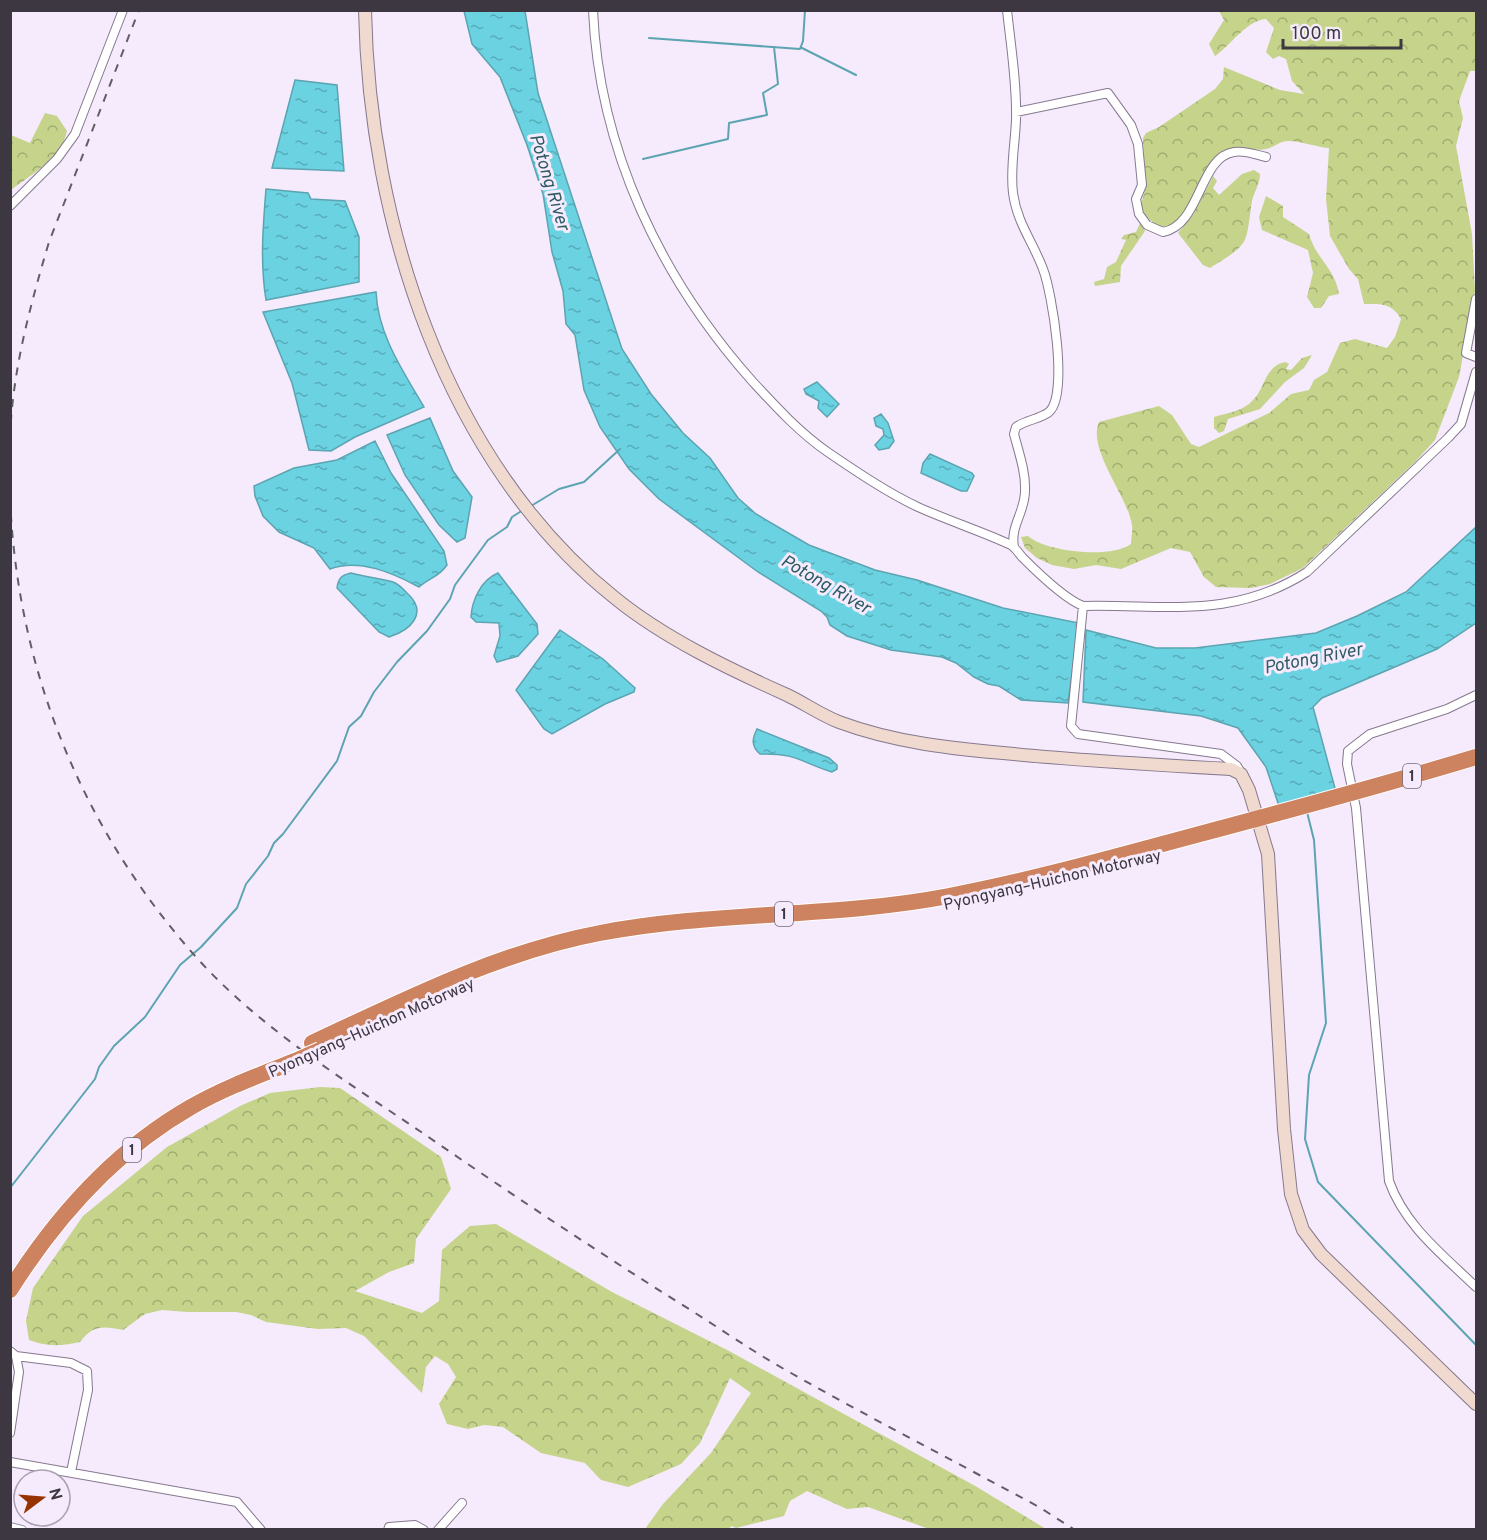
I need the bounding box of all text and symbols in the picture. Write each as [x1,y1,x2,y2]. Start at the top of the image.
scale bar [1283,12,1402,50]
text: 100 m [1292,23,1341,46]
water label: Potong River [523,131,575,236]
water label: Potong River [776,550,876,621]
water label: Potong River [1262,638,1367,680]
road number: 1 [1403,764,1421,788]
street label: Pyongyang–Huichon Motorway [941,846,1163,916]
road number: 1 [775,902,793,926]
street label: Pyongyang–Huichon Motorway [266,974,478,1083]
road number: 1 [123,1138,141,1162]
north arrow [12,1468,72,1528]
text: N [43,1486,66,1503]

